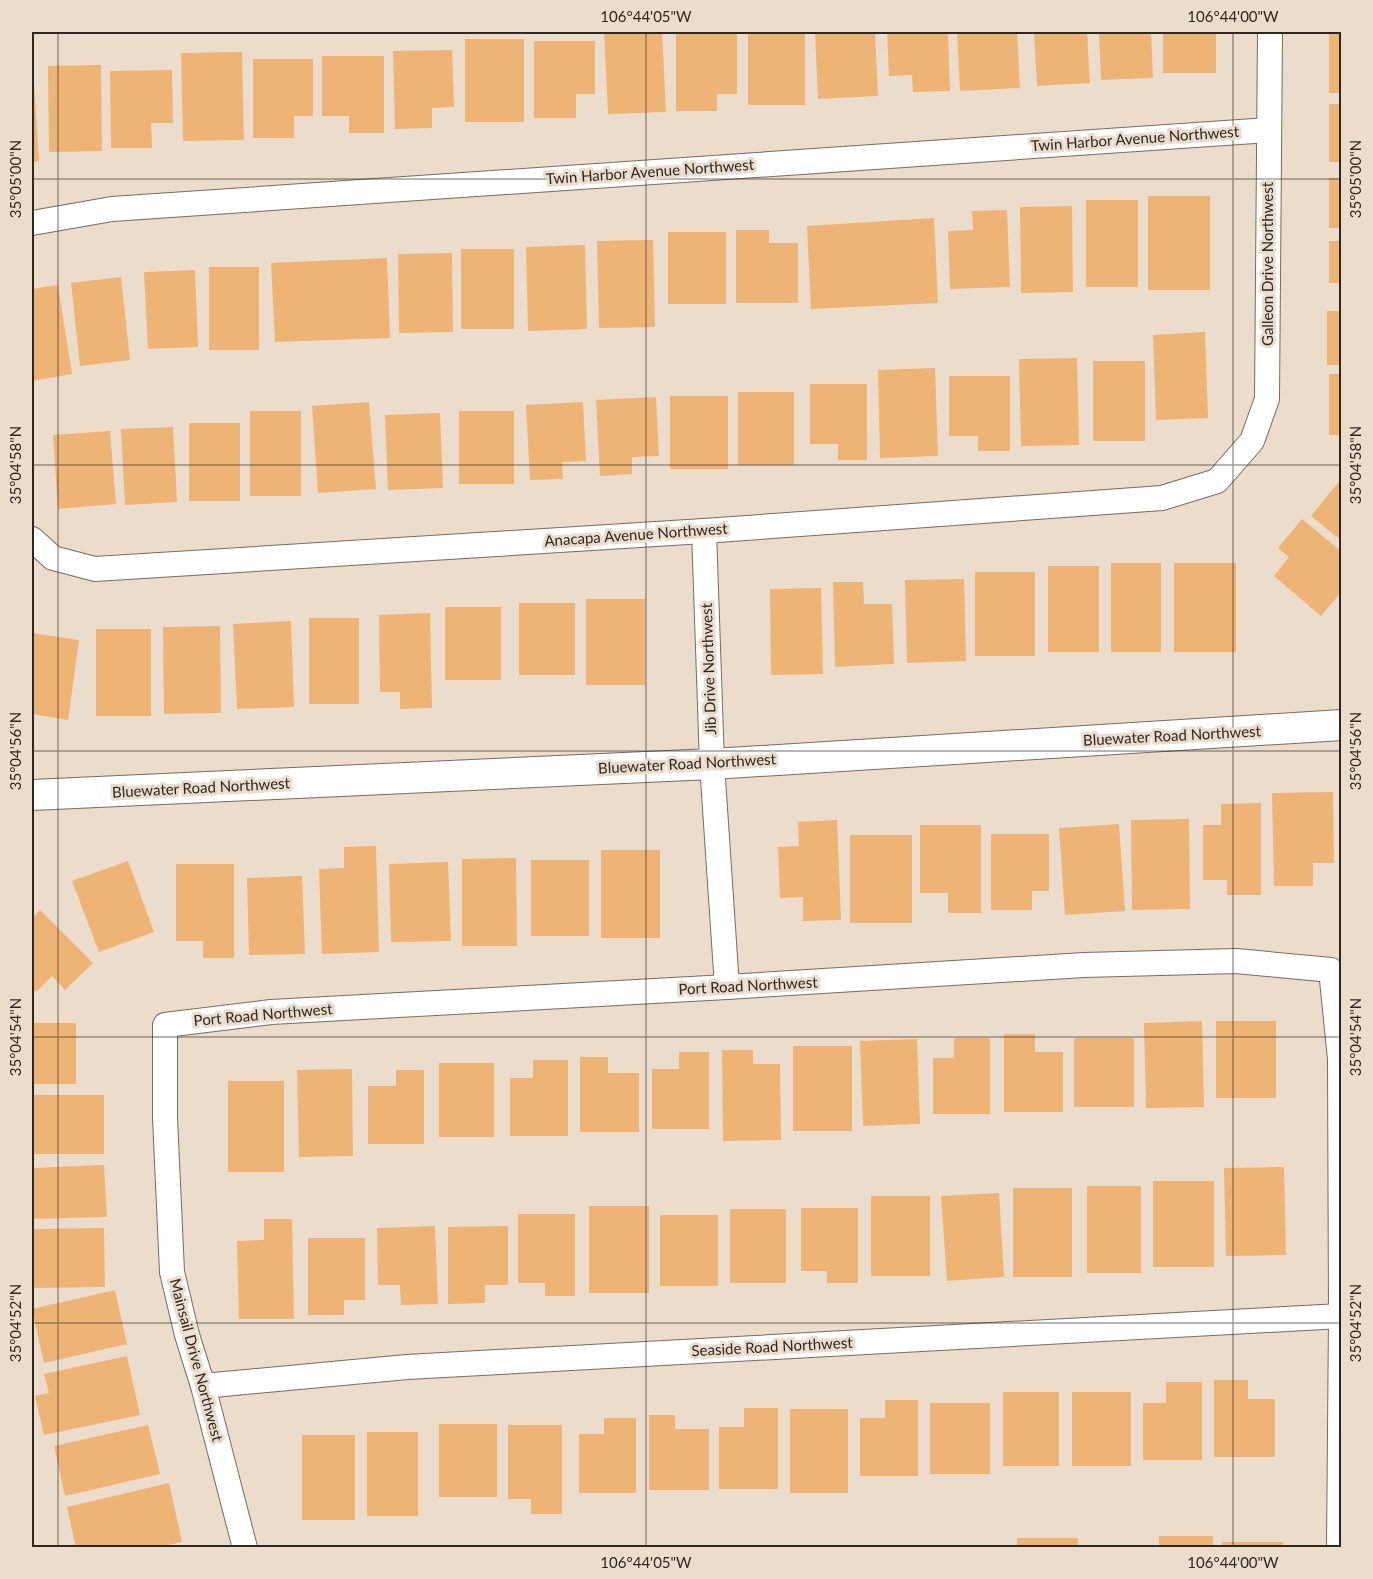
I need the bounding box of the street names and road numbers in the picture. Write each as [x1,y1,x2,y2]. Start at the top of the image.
street label: Twin Harbor Avenue Northwest [1030,122,1240,154]
street label: Twin Harbor Avenue Northwest [545,155,755,187]
street label: Galleon Drive Northwest [1258,181,1276,346]
street label: Anacapa Avenue Northwest [544,519,729,549]
street label: Jib Drive Northwest [697,602,719,735]
street label: Bluewater Road Northwest [1083,721,1262,749]
street label: Bluewater Road Northwest [598,749,777,777]
street label: Bluewater Road Northwest [112,773,291,801]
street label: Port Road Northwest [678,972,819,998]
street label: Port Road Northwest [193,999,334,1029]
street label: Mainsail Drive Northwest [167,1276,228,1444]
street label: Seaside Road Northwest [691,1333,854,1359]

